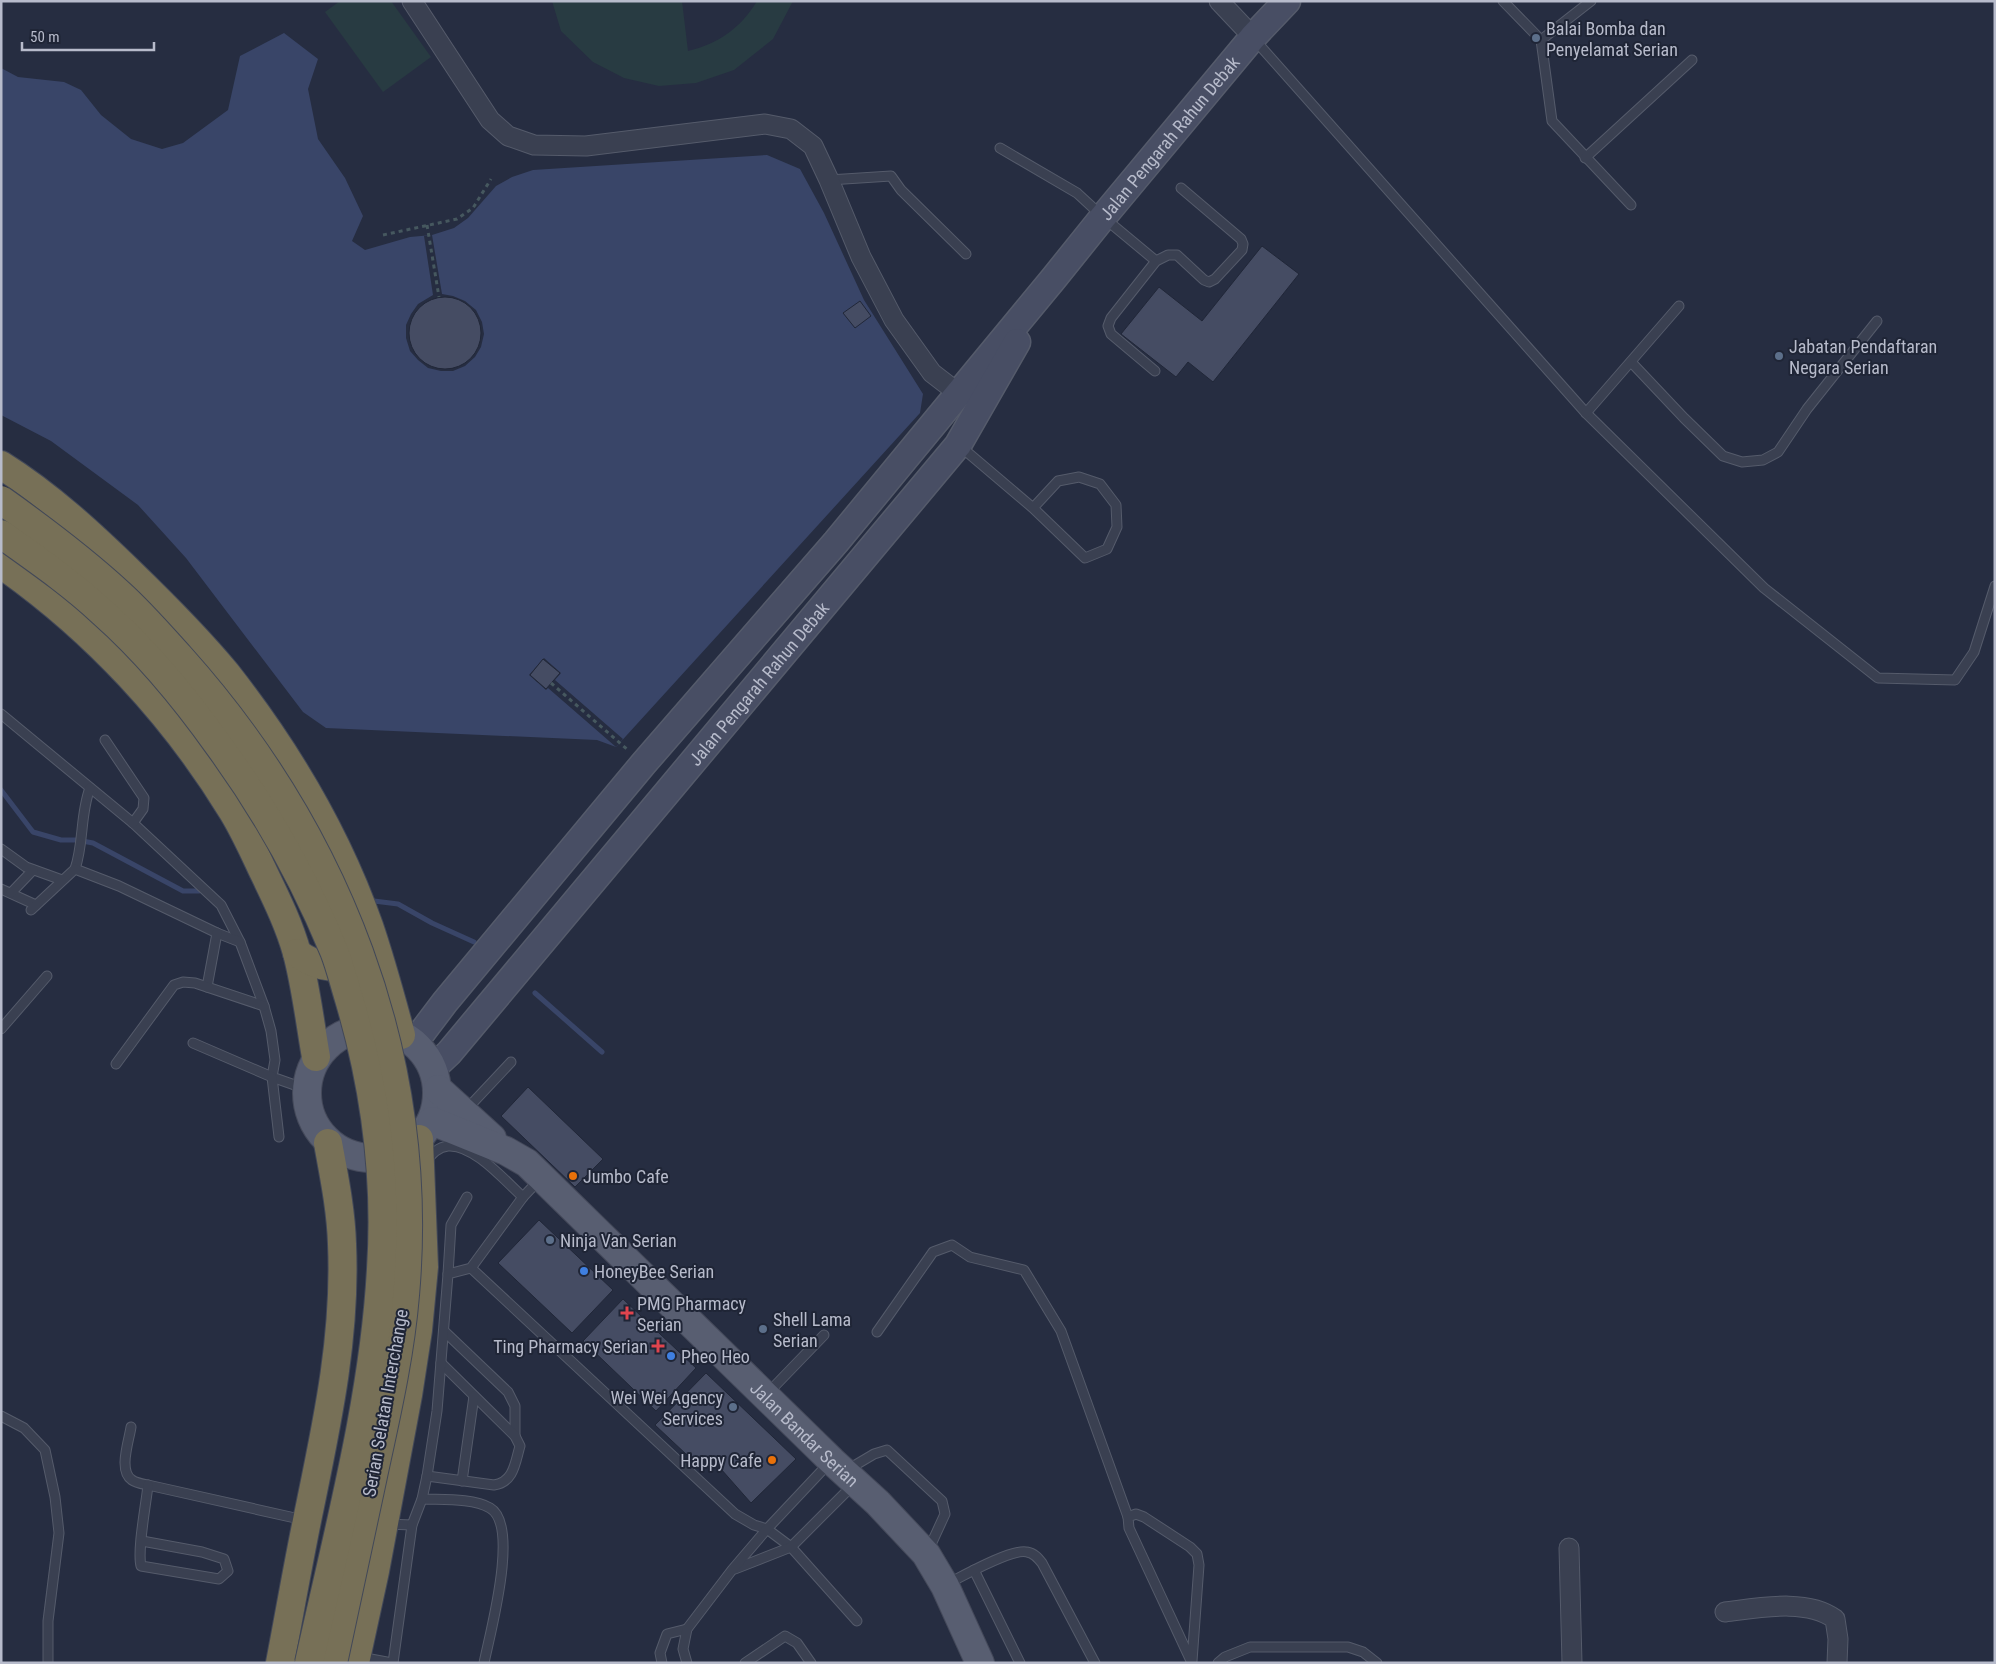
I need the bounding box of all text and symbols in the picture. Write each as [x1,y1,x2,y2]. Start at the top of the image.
place label: Balai Bomba dan Penyelamat Serian [1546,18,1678,60]
scale bar [22,20,155,52]
text: 50 m [30,28,60,46]
marker: Balai Bomba dan Penyelamat Serian [1530,32,1542,44]
street label: Jalan Pengarah Rahun Debak [1095,51,1243,224]
place label: Jabatan Pendaftaran Negara Serian [1789,336,1937,378]
marker: Jabatan Pendaftaran Negara Serian [1773,350,1785,362]
street label: Jalan Pengarah Rahun Debak [684,597,833,769]
place label: Jumbo Cafe [583,1166,669,1187]
marker: Jumbo Cafe [567,1170,579,1182]
place label: Ninja Van Serian [560,1230,677,1251]
marker: Ninja Van Serian [544,1234,556,1246]
place label: HoneyBee Serian [594,1261,714,1282]
marker: HoneyBee Serian [578,1265,590,1277]
place label: PMG Pharmacy Serian [637,1293,747,1335]
marker: PMG Pharmacy Serian [621,1307,633,1319]
street label: Serian Selatan Interchange [358,1308,412,1498]
place label: Shell Lama Serian [773,1309,851,1351]
marker: Shell Lama Serian [757,1323,769,1335]
place label: Ting Pharmacy Serian [493,1336,648,1357]
marker: Ting Pharmacy Serian [652,1340,664,1352]
place label: Pheo Heo [681,1346,750,1367]
marker: Pheo Heo [665,1350,677,1362]
street label: Jalan Bandar Serian [746,1377,863,1491]
place label: Wei Wei Agency Services [611,1387,724,1429]
marker: Wei Wei Agency Services [727,1401,739,1413]
place label: Happy Cafe [680,1450,762,1471]
marker: Happy Cafe [766,1454,778,1466]

